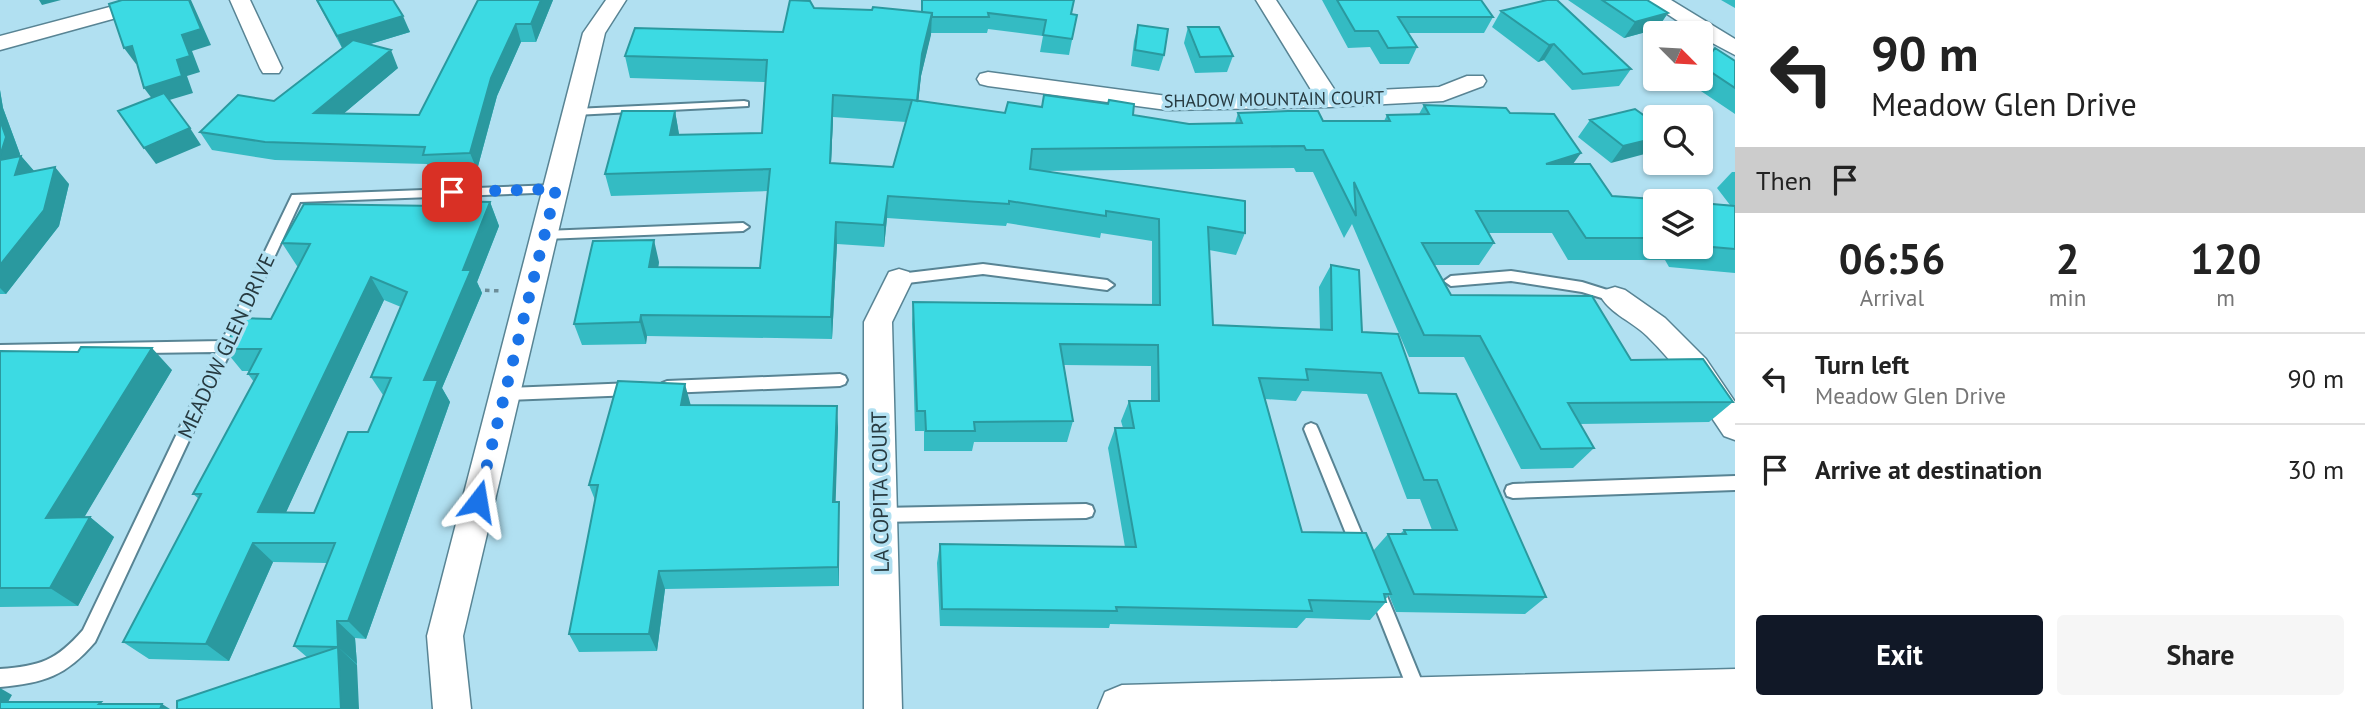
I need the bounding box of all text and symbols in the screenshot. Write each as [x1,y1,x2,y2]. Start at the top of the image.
north arrow [1643,21,1713,91]
map controls [1643,21,1713,259]
text: 90 m [1871,21,1978,85]
icon: left [1756,28,1847,119]
text: Meadow Glen Drive [1871,83,2137,125]
street label: SHADOW MOUNTAIN COURT [1164,86,1384,112]
button: search [1643,105,1713,175]
icon: arrive [1826,161,1864,199]
pin [422,162,482,222]
text: Then [1756,164,1812,197]
icon: arrive [433,173,471,211]
button: layers [1643,189,1713,259]
text: 06:56 [1839,231,1945,286]
text: 2 [2056,231,2079,286]
text: 120 [2190,231,2261,286]
street label: MEADOW GLEN DRIVE [171,249,281,443]
text: Arrival [1860,283,1924,312]
text: min [2049,283,2086,312]
text: m [2216,283,2235,312]
text: Turn left [1815,348,1909,381]
icon: left [1756,360,1794,398]
text: 90 m [2288,362,2344,395]
text: Meadow Glen Drive [1815,381,2006,410]
street label: LA COPITA COURT [865,411,895,573]
icon: arrive [1756,451,1794,489]
text: Arrive at destination [1815,453,2042,486]
text: 30 m [2288,453,2344,486]
position arrow [441,464,515,538]
button: Exit [1756,615,2043,695]
button: Share [2057,615,2344,695]

